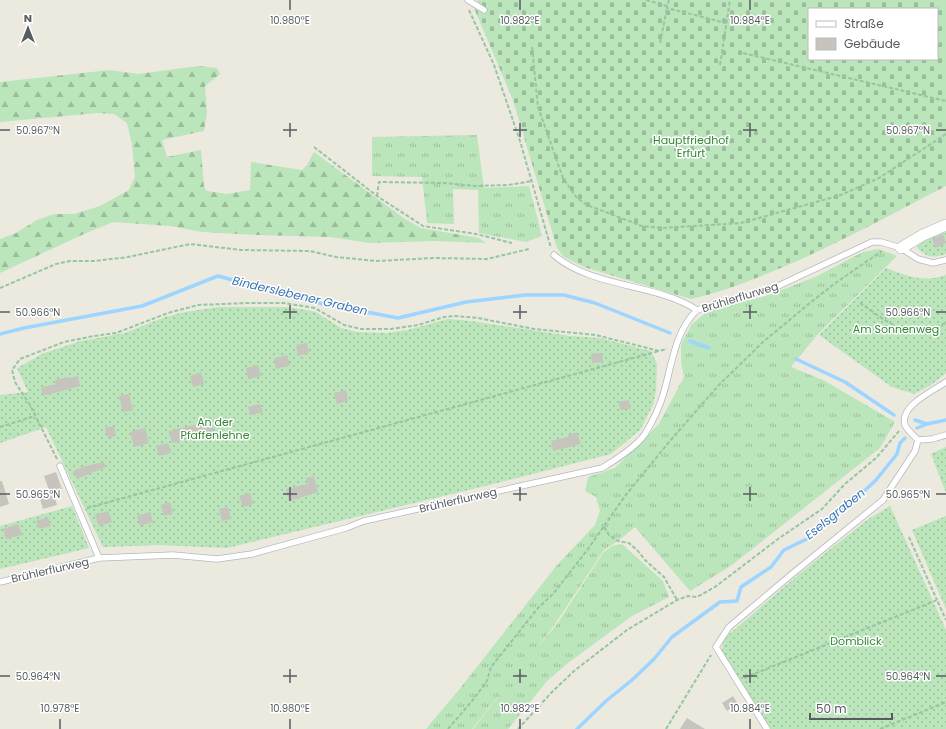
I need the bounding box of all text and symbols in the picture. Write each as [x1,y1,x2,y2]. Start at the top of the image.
north arrow [8,8,48,48]
legend [808,8,938,60]
text: N [24,10,32,26]
text: 10.980°E [270,13,310,28]
text: 10.982°E [500,13,540,28]
text: 10.984°E [730,13,770,28]
text: Straße [844,15,884,32]
text: Gebäude [844,35,900,52]
text: 50.967°N [16,123,60,138]
text: 50.967°N [886,123,930,138]
park label: Hauptfriedhof Erfurt [653,132,729,161]
water label: Binderslebener Graben [231,272,370,319]
street label: Brühlerflurweg [700,278,780,316]
text: 50.966°N [16,305,60,320]
text: 50.966°N [886,305,930,320]
park label: Am Sonnenweg [853,321,939,337]
park label: An der Pfaffenlehne [181,414,250,443]
street label: Brühlerflurweg [418,483,498,517]
water label: Eselsgraben [801,484,868,543]
text: 50.965°N [16,487,60,502]
text: 50.965°N [886,487,930,502]
street label: Brühlerflurweg [10,553,90,587]
park label: Domblick [830,633,882,649]
text: 50.964°N [16,669,60,684]
text: 50.964°N [886,669,930,684]
scale bar [810,695,892,721]
text: 50 m [816,700,847,717]
text: 10.978°E [41,701,79,716]
text: 10.980°E [270,701,310,716]
text: 10.982°E [500,701,540,716]
text: 10.984°E [730,701,770,716]

